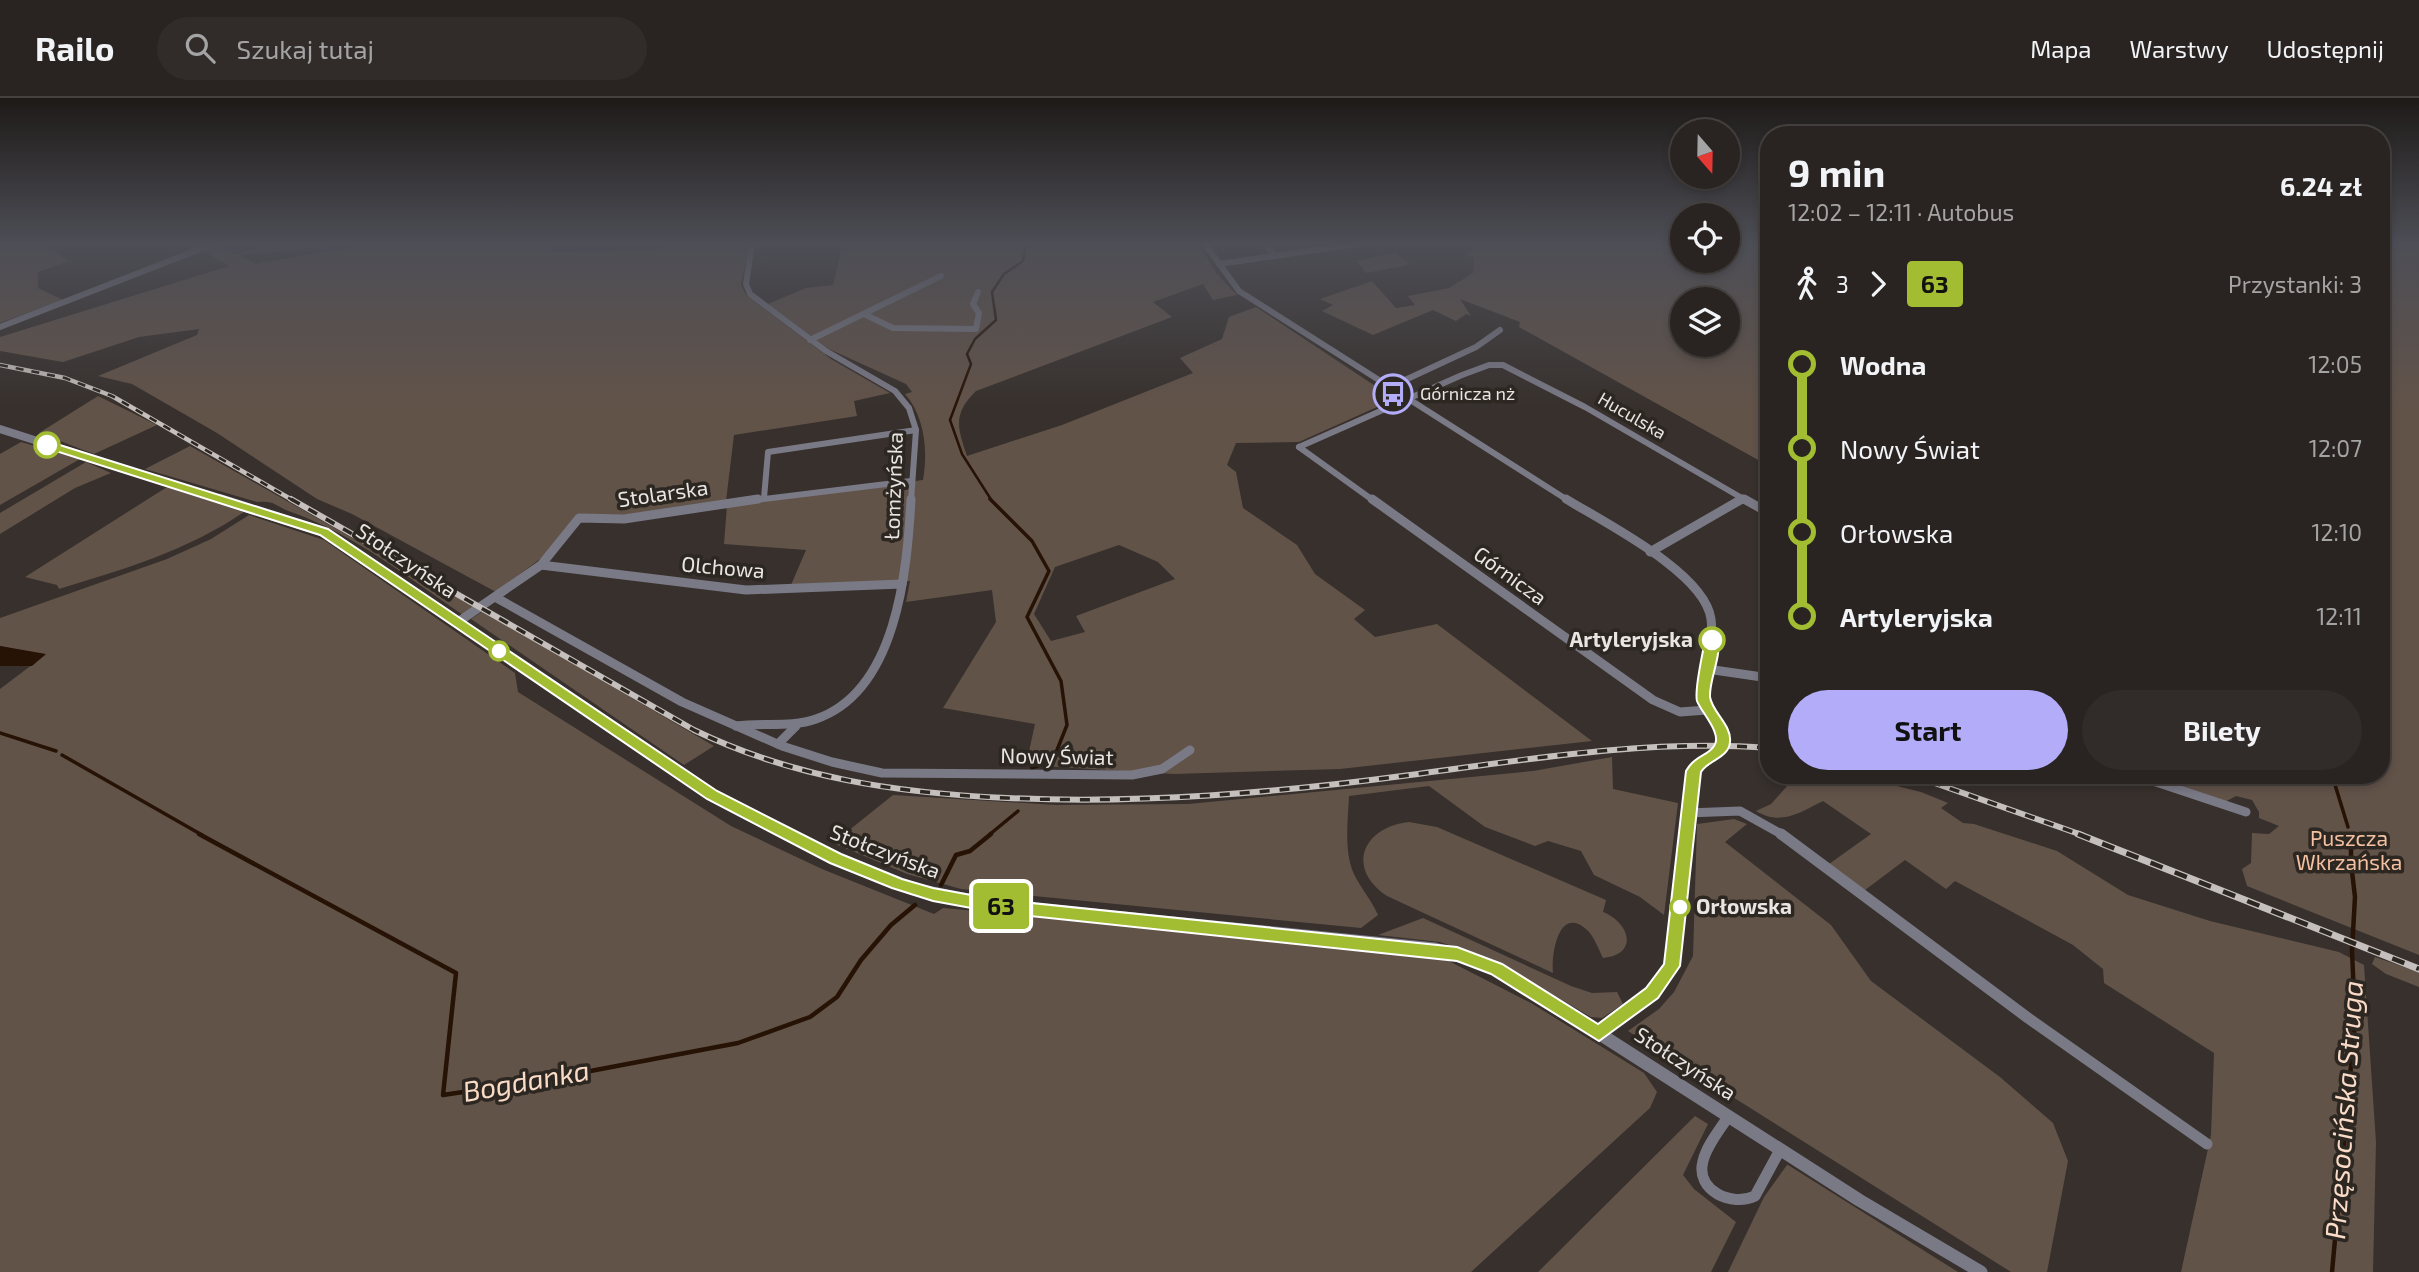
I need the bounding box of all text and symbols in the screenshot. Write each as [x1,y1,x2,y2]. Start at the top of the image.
search box [157,17,647,80]
text: Railo [35,28,115,68]
icon: search [181,29,219,67]
text: Szukaj tutaj [237,33,374,64]
text: Mapa [2030,34,2092,63]
text: Warstwy [2130,34,2229,63]
text: Udostępnij [2267,34,2384,63]
north arrow [1670,119,1740,189]
map controls [1670,119,1740,357]
text: 9 min [1788,149,1885,195]
text: 6.24 zł [2280,170,2362,201]
text: 12:02 – 12:11 · Autobus [1788,198,2014,226]
button: locate [1670,203,1740,273]
icon: walk [1788,265,1826,303]
icon: forward [1859,265,1897,303]
text: 63 [1921,269,1949,298]
text: 3 [1836,270,1849,298]
text: Przystanki: 3 [2228,270,2362,298]
button: layers [1670,287,1740,357]
text: Wodna [1840,349,1926,380]
text: 12:05 [2308,350,2362,378]
bus stop icon: Górnicza nż [1372,373,1414,415]
place label: Górnicza nż [1420,382,1515,404]
street label: Huculska [1595,387,1670,443]
street label: Łomżyńska [878,431,907,540]
unlabelled marker [34,432,60,458]
text: Nowy Świat [1840,433,1980,464]
text: 12:07 [2309,434,2362,462]
street label: Stolarska [616,474,709,511]
street label: Stołczyńska [352,517,462,602]
text: Orłowska [1840,517,1953,548]
text: 12:10 [2311,518,2362,546]
street label: Górnicza [1470,540,1552,609]
street label: Olchowa [681,550,766,583]
text: Artyleryjska [1840,601,1993,632]
text: 12:11 [2316,602,2362,630]
place label: Artyleryjska [1570,626,1693,652]
marker: Artyleryjska [1699,627,1725,653]
unlabelled marker [489,641,509,661]
button: Start [1788,690,2068,770]
button: Bilety [2082,690,2362,770]
street label: Nowy Świat [1000,742,1114,769]
street label: Stołczyńska [827,818,944,883]
park label: Puszcza Wkrzańska [2296,825,2402,874]
line badge: 63 [970,883,1032,929]
text: 63 [987,891,1015,920]
place label: Orłowska [1696,893,1792,918]
marker: Orłowska [1670,897,1690,917]
water label: Przęsocińska Struga [2317,979,2369,1241]
street label: Stołczyńska [1631,1021,1741,1105]
water label: Bogdanka [460,1052,592,1108]

